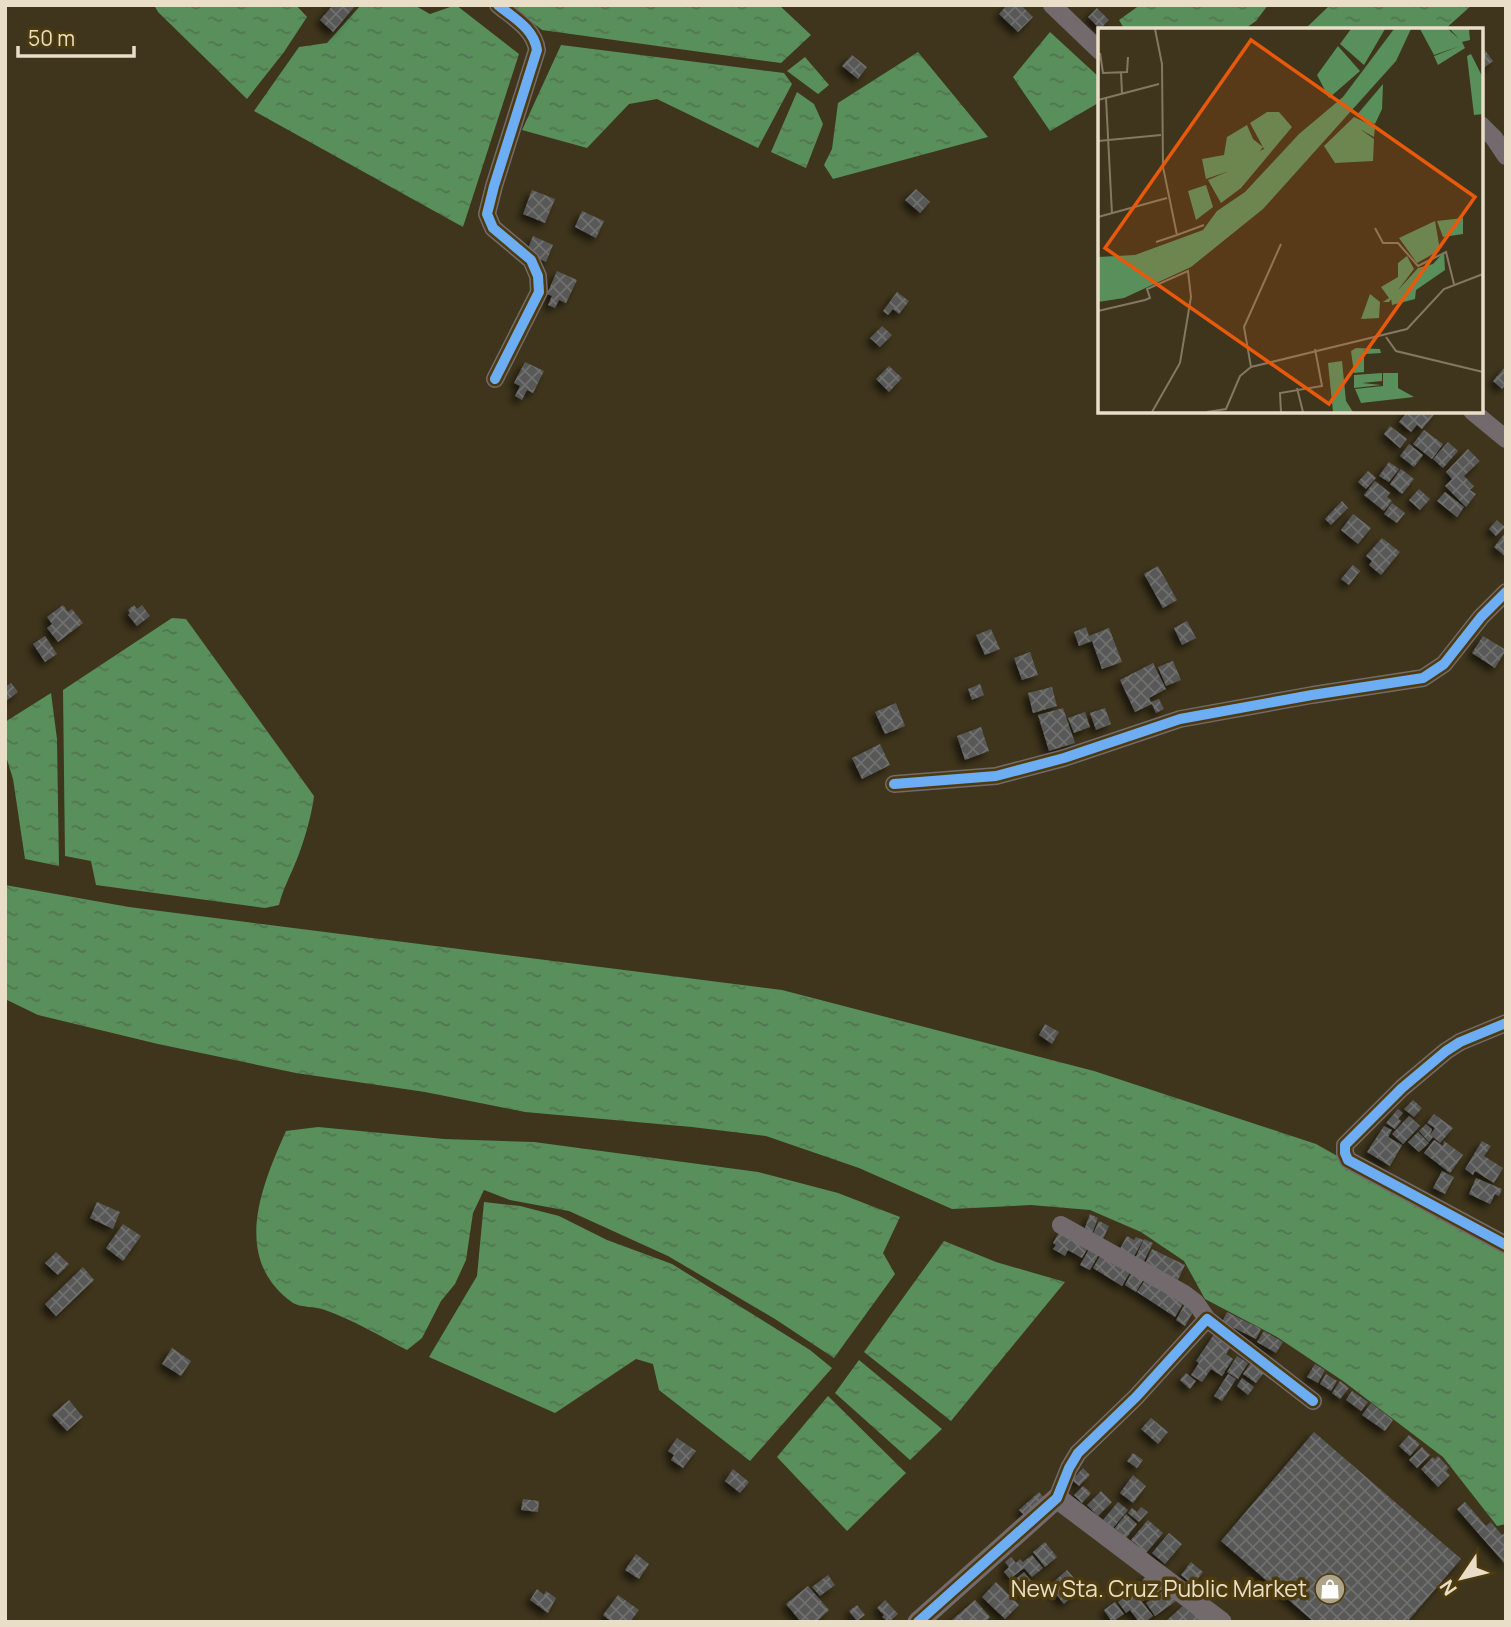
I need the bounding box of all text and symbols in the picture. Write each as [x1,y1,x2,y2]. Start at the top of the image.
scale bar [18,14,133,58]
text: 50 m [28,24,75,52]
inset map [1098,28,1483,413]
north arrow [1427,1543,1497,1613]
place label: New Sta. Cruz Public Market [1011,1572,1307,1604]
shop icon: New Sta. Cruz Public Market [1313,1572,1347,1606]
text: N [1434,1575,1463,1601]

